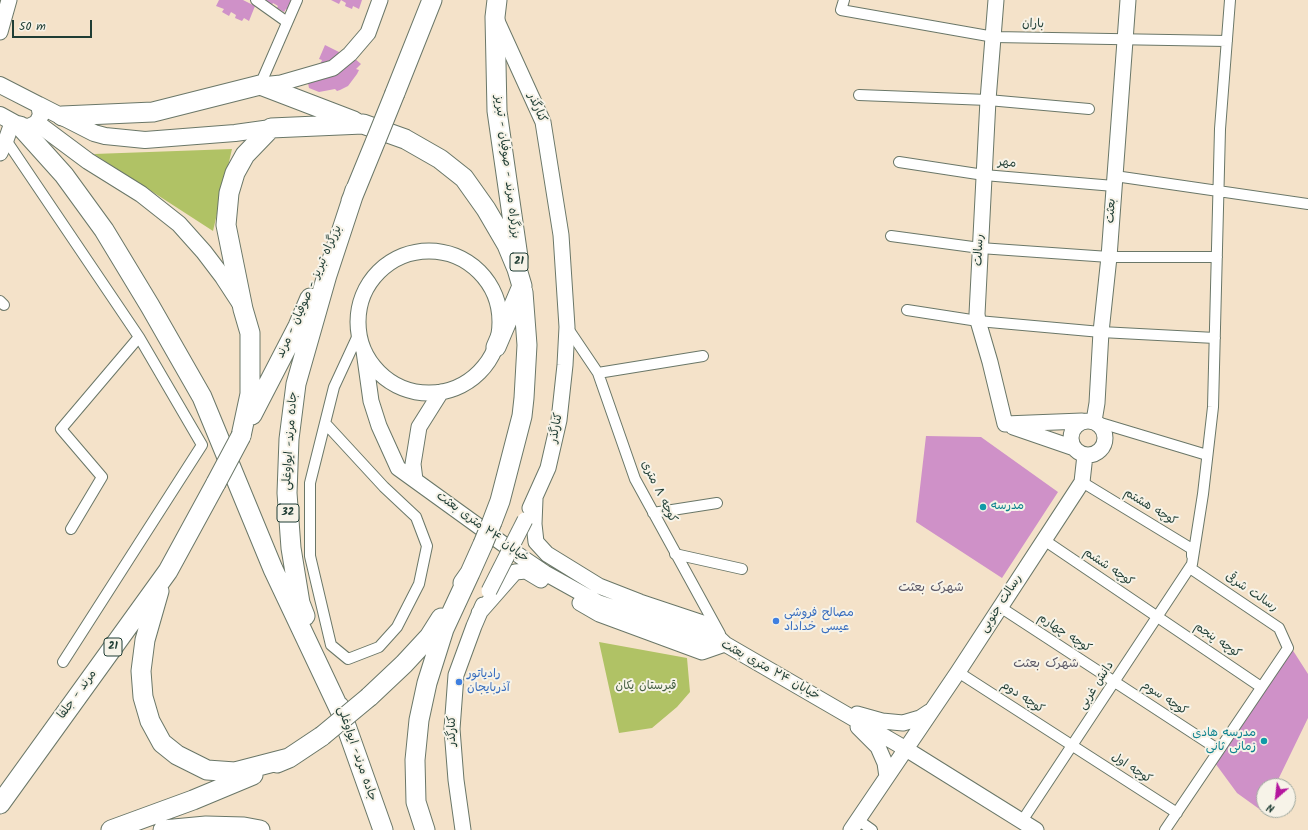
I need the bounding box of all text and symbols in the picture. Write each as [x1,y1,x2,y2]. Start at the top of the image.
scale bar [14,12,94,38]
text: 50 m [19,17,46,36]
street label: باران [1022,18,1044,32]
street label: کنارگذر [523,91,549,125]
street label: بزرگراه مرند - صوفیان - تبریز [490,95,522,239]
street label: مهر [997,156,1017,172]
street label: بعثت [1104,198,1120,224]
street label: بزرگراه تبریز - صوفیان - مرند [274,223,346,361]
street label: رسالت [972,234,988,266]
road number: 21 [510,253,528,271]
street label: جاده مرند- ایواوغلی [280,391,302,491]
street label: کنارگذر [547,412,567,444]
street label: کوچه ۸ متری [637,459,679,525]
street label: کوچه هشتم [1121,486,1179,530]
street label: خیابان ۲۴ متری بعثت [433,490,531,566]
place label: مدرسه [991,500,1024,514]
marker: مدرسه [978,502,988,512]
road number: 32 [277,504,299,522]
street label: کوچه ششم [1080,546,1136,590]
street label: رسالت شرقی [1222,570,1280,616]
street label: رسالت جنوبی [978,572,1026,636]
district label: شهرک بعثت [898,581,964,597]
place label: مصالح فروشی عیسی خداداد [784,607,854,635]
street label: کوچه چهارم [1035,611,1093,657]
marker: مصالح فروشی عیسی خداداد [771,616,781,626]
street label: کوچه پنجم [1191,620,1243,662]
road number: 21 [104,638,122,656]
street label: خیابان ۲۴ متری بعثت [718,638,822,704]
district label: شهرک بعثت [1013,657,1079,673]
street label: دانش غربی [1076,659,1118,713]
street label: مرند - جلفا [55,668,101,722]
place label: رادیاتور آذربایجان [467,668,510,696]
marker: رادیاتور آذربایجان [454,677,464,687]
street label: کوچه دوم [998,679,1046,717]
street label: کوچه سوم [1138,679,1190,719]
park label: قبرستان یکان [615,680,677,694]
street label: جاده مرند- ایواوغلی [333,705,379,803]
street label: کنارگذر [446,716,460,746]
place label: مدرسه هادی زمانی ثانی [1192,727,1256,755]
marker: مدرسه هادی زمانی ثانی [1259,736,1269,746]
street label: کوچه اول [1108,750,1154,788]
north arrow [1256,778,1296,818]
text: N [1264,798,1278,817]

